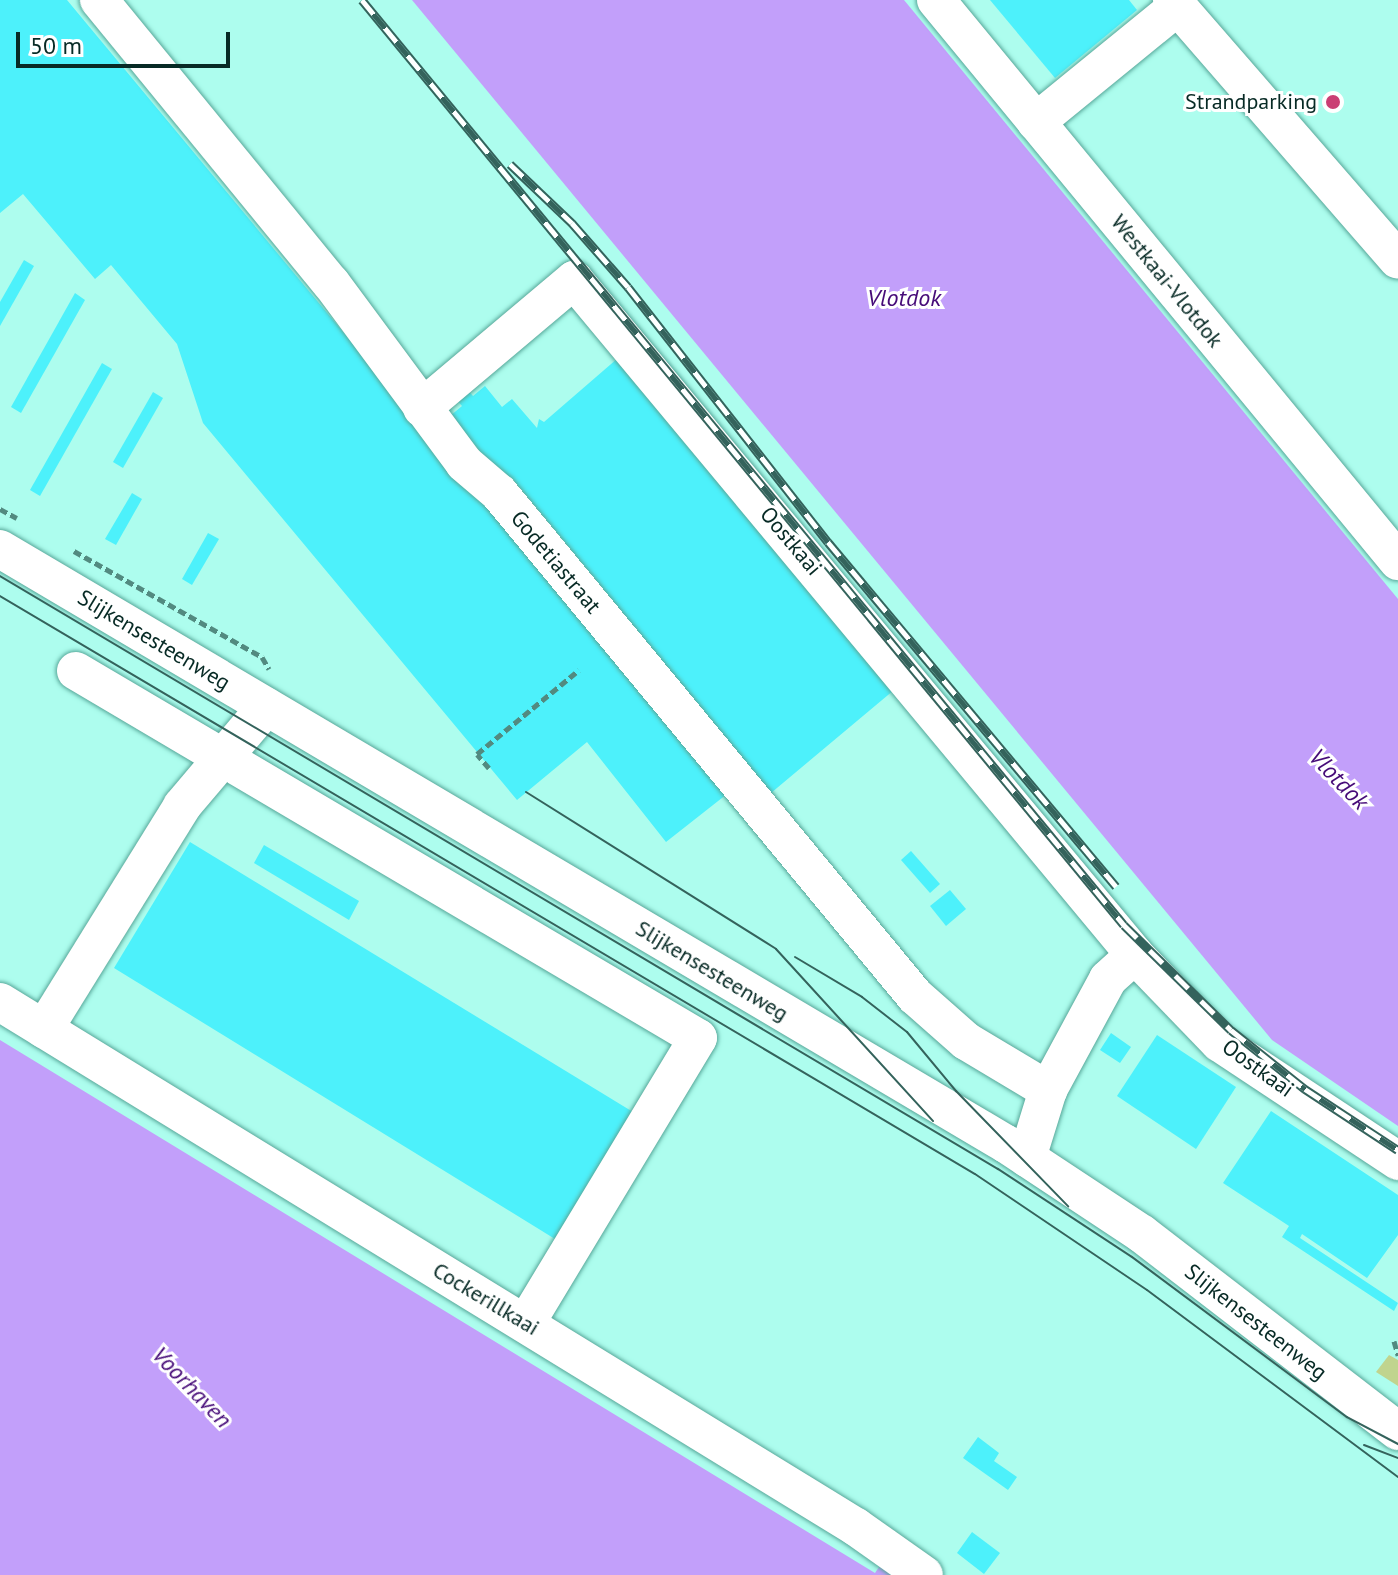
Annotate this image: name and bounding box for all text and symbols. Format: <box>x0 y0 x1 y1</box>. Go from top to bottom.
scale bar <box>20 16 234 66</box>
text: 50 m <box>30 30 82 61</box>
place label: Strandparking <box>1185 89 1317 115</box>
marker: Strandparking <box>1324 93 1342 111</box>
street label: Westkaai-Vlotdok <box>1105 209 1229 353</box>
water label: Vlotdok <box>867 284 941 312</box>
street label: Oostkaai <box>755 501 827 581</box>
street label: Godetiastraat <box>505 505 607 619</box>
street label: Slijkensesteenweg <box>73 584 235 696</box>
water label: Vlotdok <box>1303 742 1375 816</box>
street label: Slijkensesteenweg <box>631 915 793 1027</box>
street label: Oostkaai <box>1217 1033 1299 1103</box>
street label: Cockerillkaai <box>428 1257 544 1341</box>
street label: Slijkensesteenweg <box>1180 1258 1332 1386</box>
water label: Voorhaven <box>146 1340 238 1434</box>

